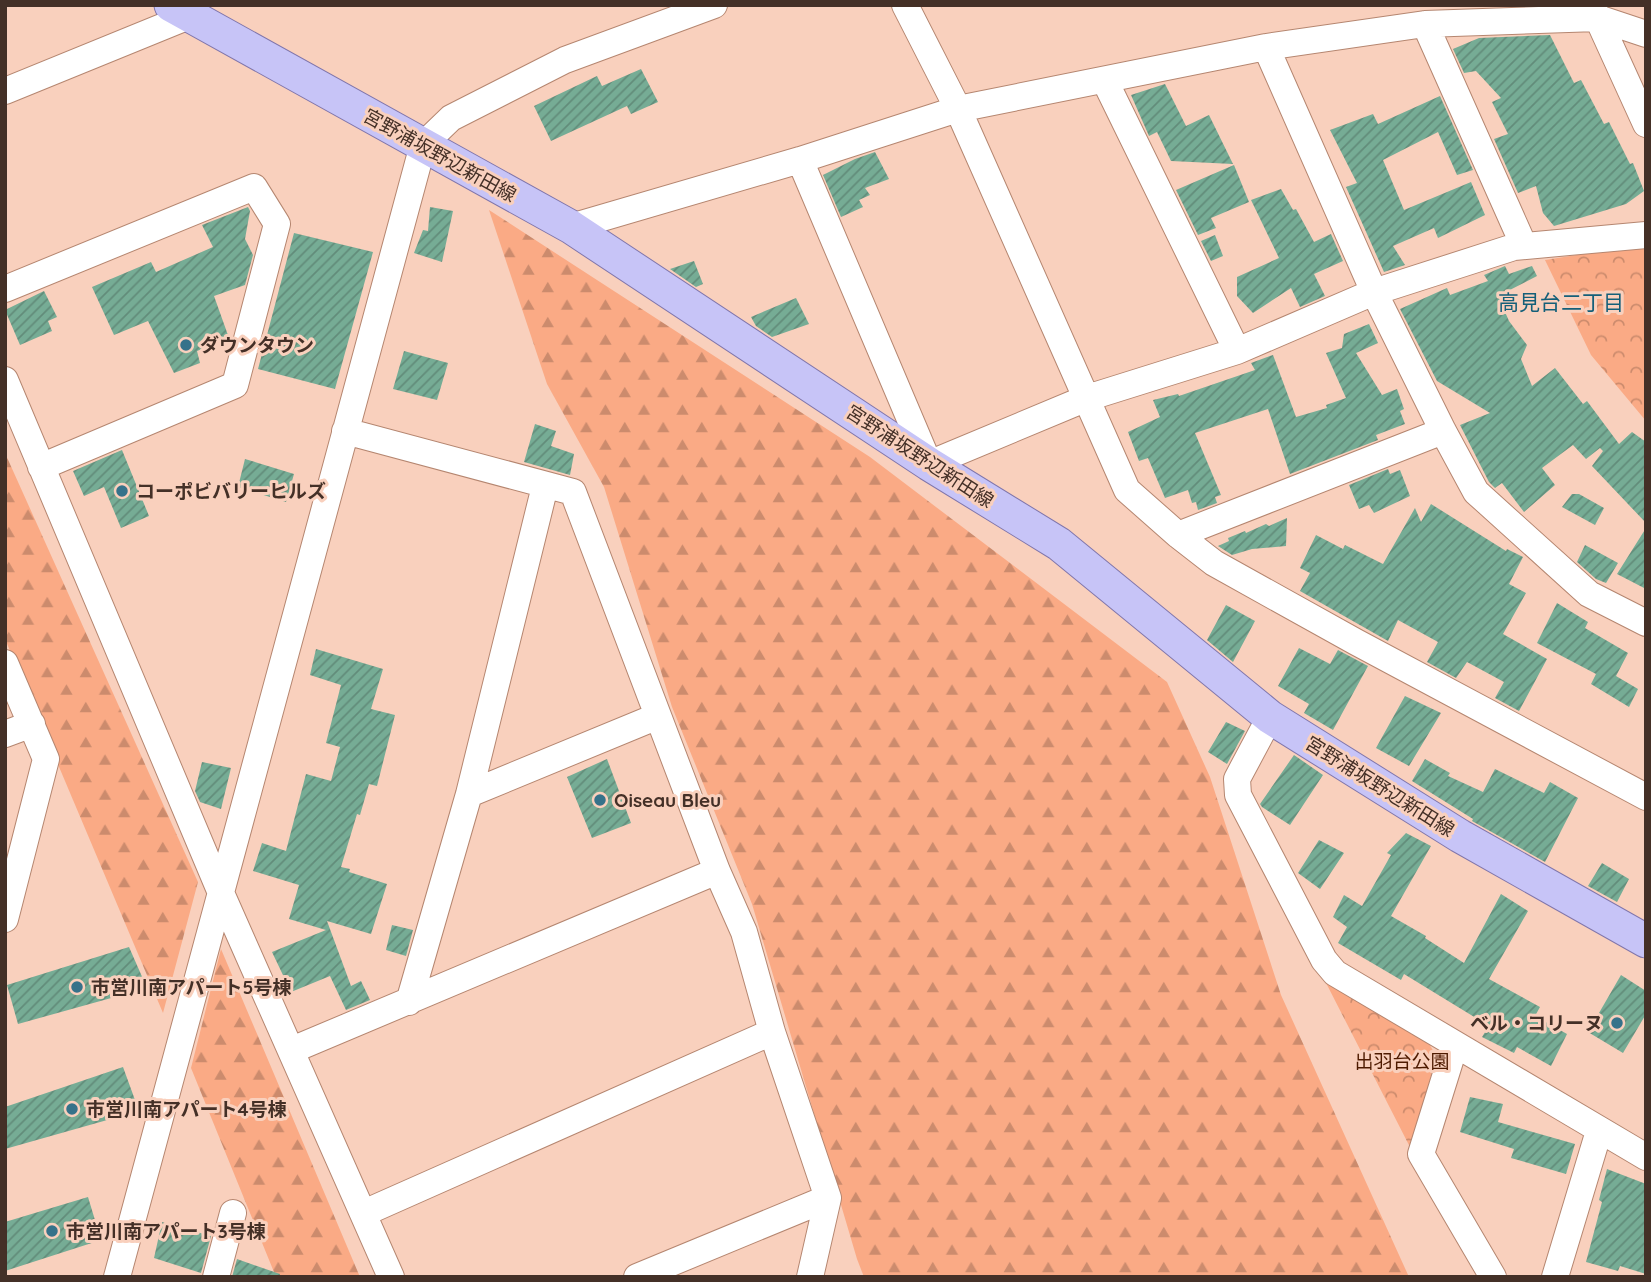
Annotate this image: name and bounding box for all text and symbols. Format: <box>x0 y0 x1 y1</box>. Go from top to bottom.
street label: 宮野浦坂野辺新田線 <box>359 103 521 207</box>
district label: 高見台二丁目 <box>1498 289 1624 315</box>
place label: ダウンタウン <box>200 333 314 357</box>
marker: ダウンタウン <box>178 337 194 353</box>
street label: 宮野浦坂野辺新田線 <box>842 399 998 513</box>
place label: コーポビバリーヒルズ <box>136 479 326 503</box>
marker: コーポビバリーヒルズ <box>114 483 130 499</box>
street label: 宮野浦坂野辺新田線 <box>1301 731 1459 841</box>
place label: Oiseau Bleu <box>614 788 721 812</box>
marker: Oiseau Bleu <box>592 792 608 808</box>
place label: 市営川南アパート5号棟 <box>91 975 292 999</box>
marker: 市営川南アパート5号棟 <box>69 979 85 995</box>
place label: ベル・コリーヌ <box>1470 1011 1603 1035</box>
marker: ベル・コリーヌ <box>1609 1015 1625 1031</box>
park label: 出羽台公園 <box>1354 1049 1450 1073</box>
place label: 市営川南アパート4号棟 <box>86 1097 287 1121</box>
marker: 市営川南アパート4号棟 <box>64 1101 80 1117</box>
place label: 市営川南アパート3号棟 <box>66 1219 266 1243</box>
marker: 市営川南アパート3号棟 <box>44 1223 60 1239</box>

